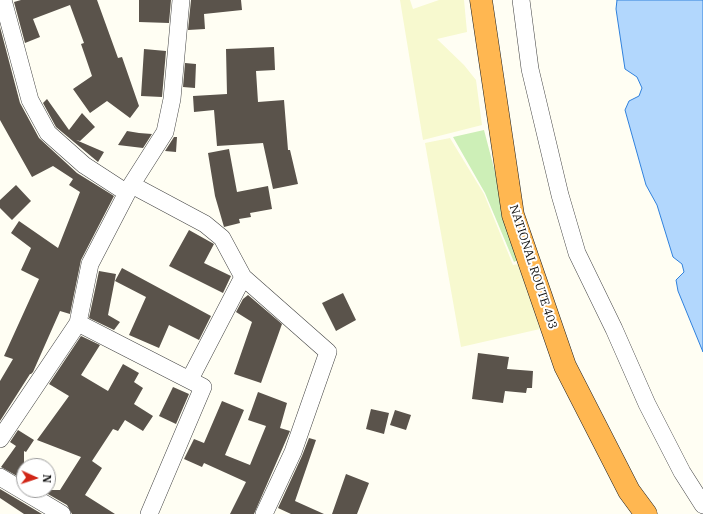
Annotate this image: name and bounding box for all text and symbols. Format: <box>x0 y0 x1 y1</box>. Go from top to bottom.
street label: NATIONAL ROUTE 403 <box>506 203 560 331</box>
north arrow <box>16 458 56 498</box>
text: N <box>40 474 54 483</box>

